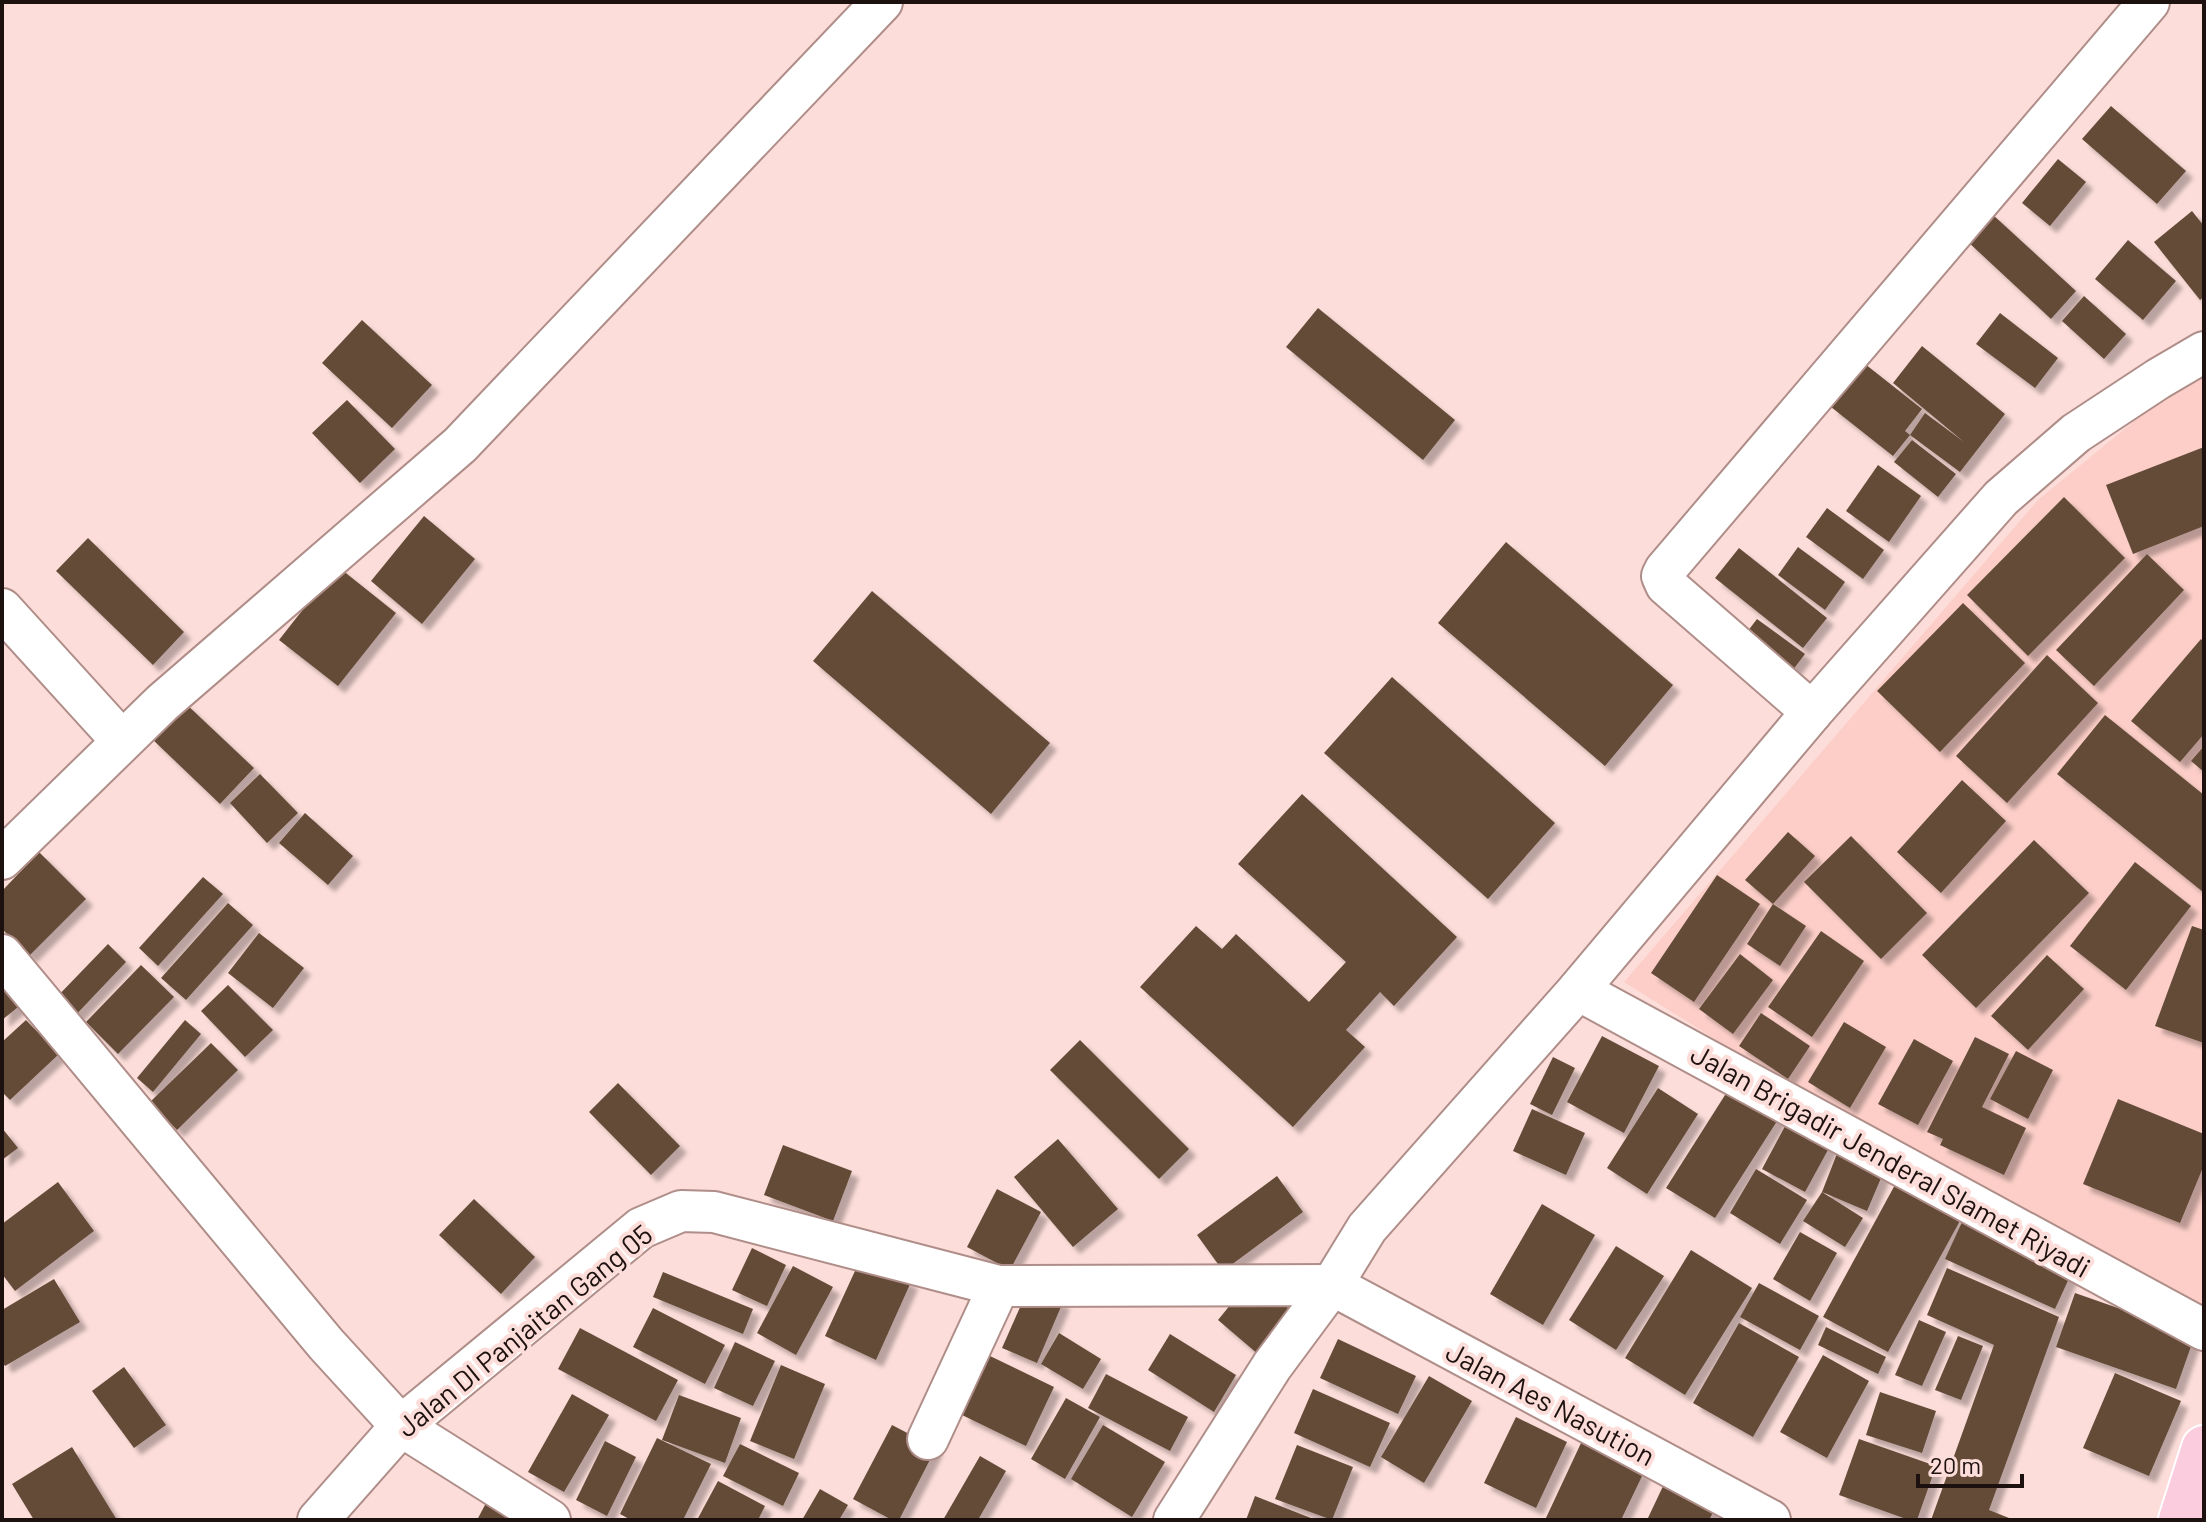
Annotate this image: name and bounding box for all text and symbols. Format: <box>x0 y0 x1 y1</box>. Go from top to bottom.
street label: Jalan Brigadir Jenderal Slamet Riyadi <box>1685 1036 2097 1284</box>
street label: Jalan DI Panjaitan Gang 05 <box>389 1217 659 1443</box>
street label: Jalan Aes Nasution <box>1441 1334 1661 1472</box>
scale bar <box>1918 1438 2022 1488</box>
text: 20 m <box>1930 1450 1981 1479</box>

